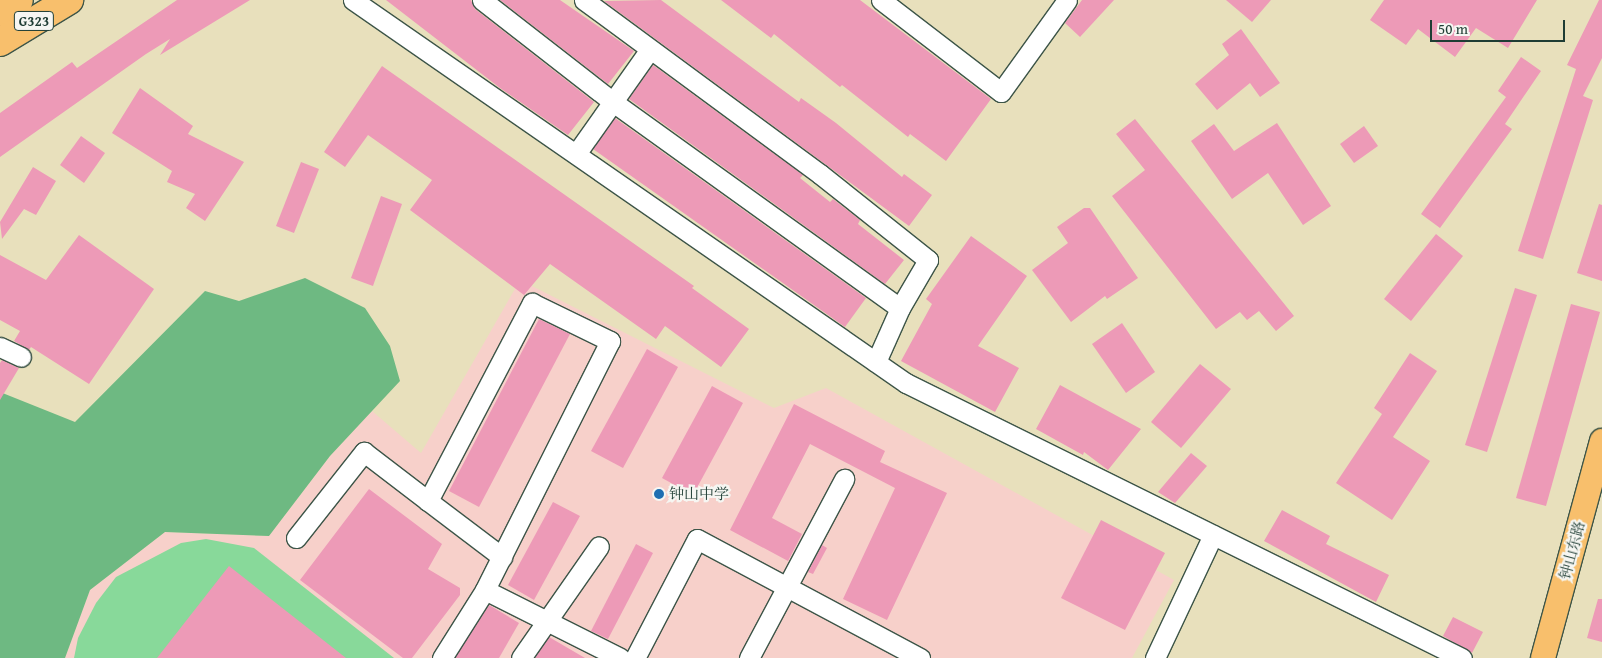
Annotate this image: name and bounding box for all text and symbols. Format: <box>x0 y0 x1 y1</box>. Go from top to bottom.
road number: G323 <box>13 10 55 32</box>
scale bar <box>1432 10 1567 42</box>
text: 50 m <box>1438 18 1468 39</box>
place label: 钟山中学 <box>669 485 729 503</box>
marker: 钟山中学 <box>653 488 665 500</box>
street label: 钟山东路 <box>1556 519 1588 581</box>

